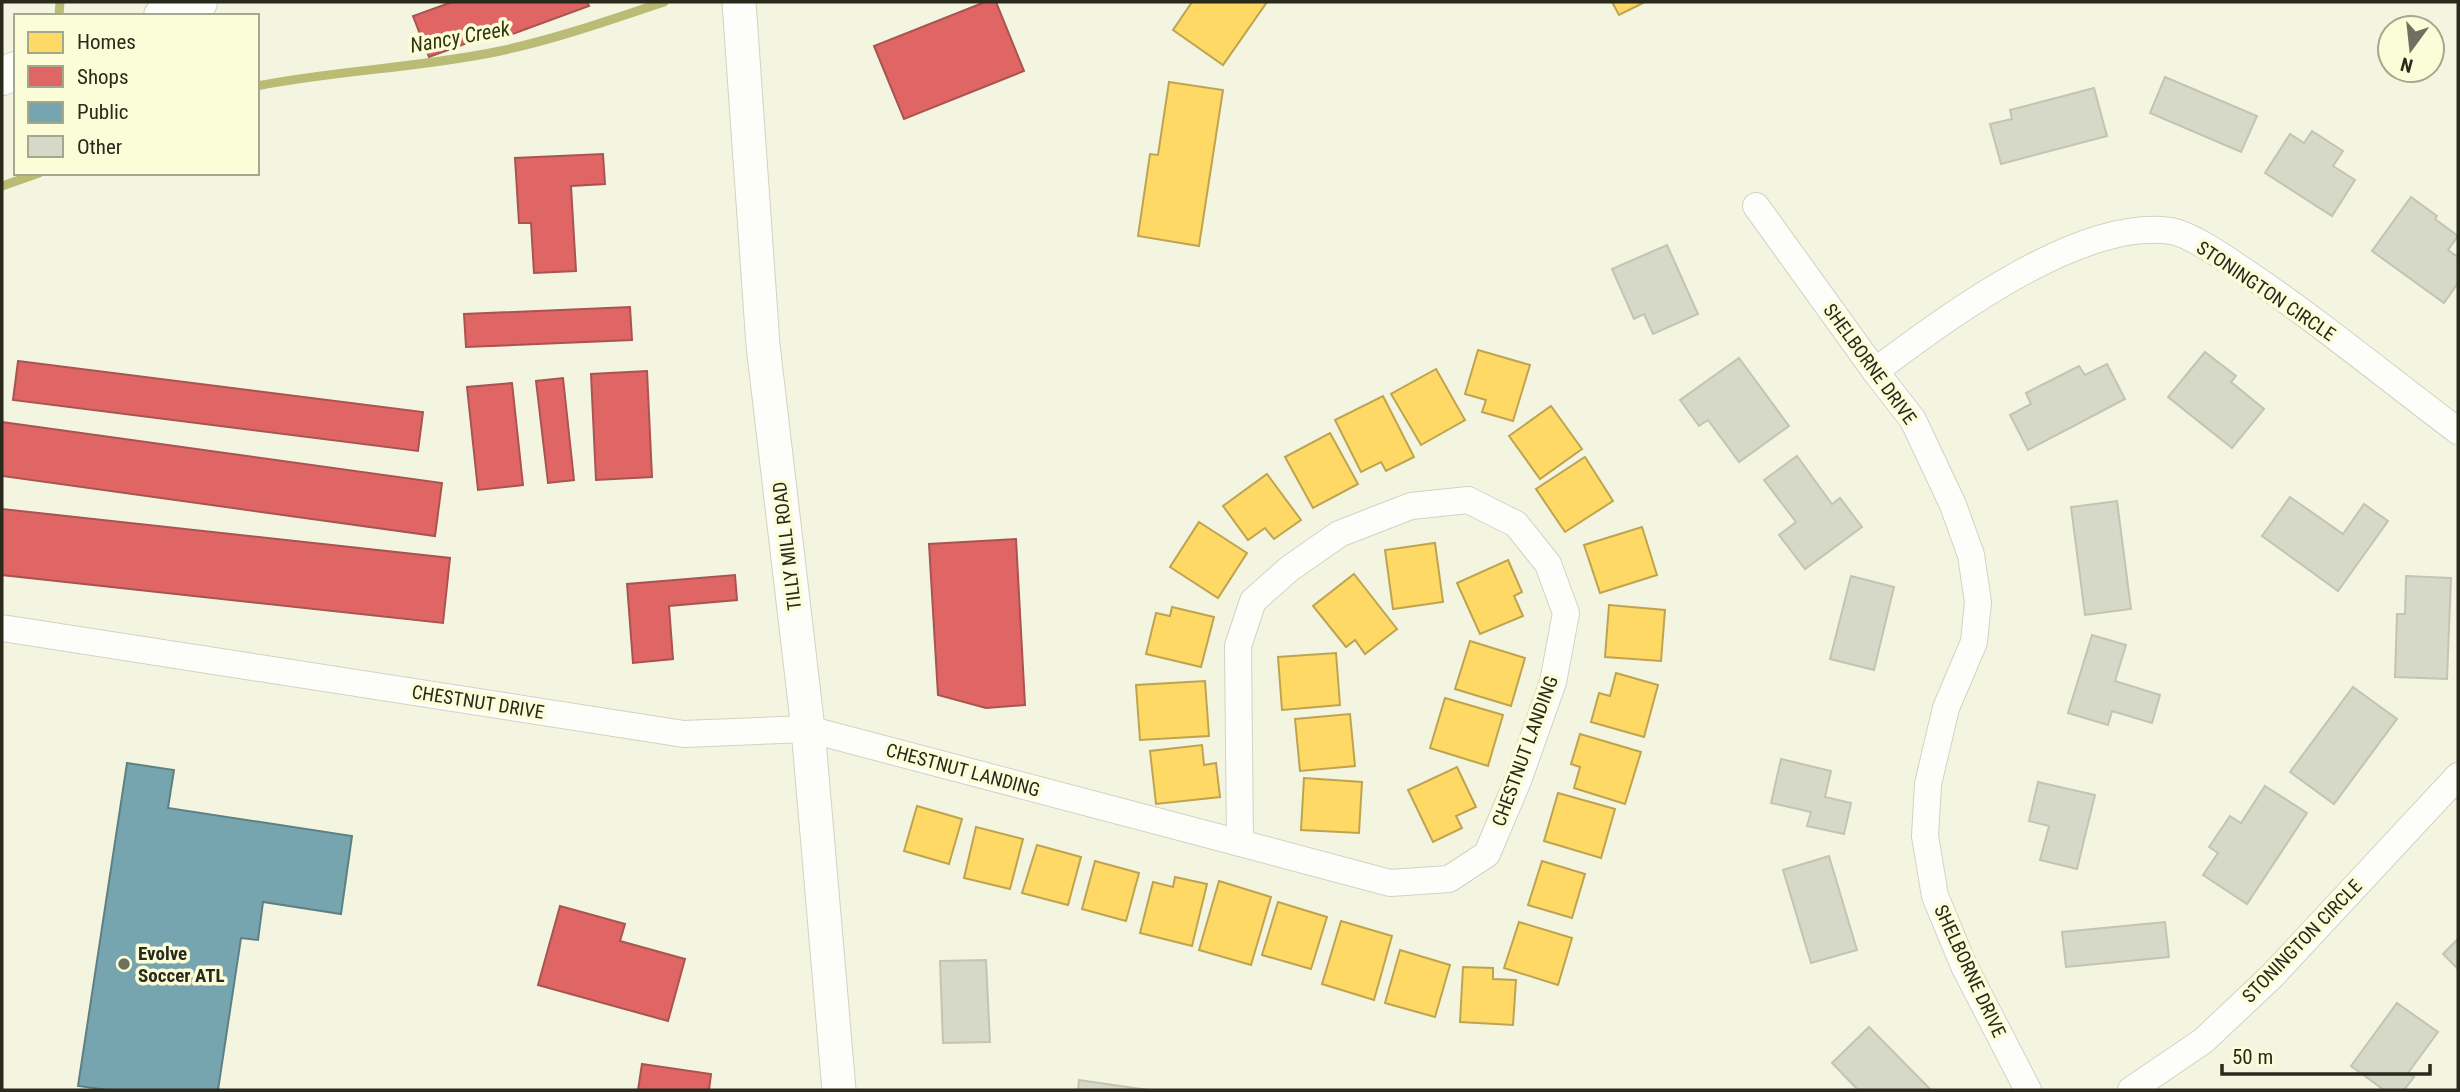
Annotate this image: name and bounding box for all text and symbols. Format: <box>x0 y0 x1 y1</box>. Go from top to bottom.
legend <box>14 14 259 175</box>
north arrow <box>2376 14 2446 84</box>
water label: Nancy Creek <box>408 16 512 58</box>
text: Homes <box>77 30 136 54</box>
text: N <box>2398 52 2415 78</box>
text: Shops <box>77 65 129 89</box>
text: Public <box>77 100 129 124</box>
text: Other <box>77 135 122 159</box>
street label: STONINGTON CIRCLE <box>2192 236 2340 346</box>
street label: SHELBORNE DRIVE <box>1819 299 1921 429</box>
street label: TILLY MILL ROAD <box>768 480 806 612</box>
street label: CHESTNUT LANDING <box>1487 673 1563 829</box>
street label: CHESTNUT DRIVE <box>410 680 546 724</box>
street label: CHESTNUT LANDING <box>883 738 1043 802</box>
street label: STONINGTON CIRCLE <box>2237 875 2367 1007</box>
street label: SHELBORNE DRIVE <box>1929 901 2011 1041</box>
place label: Evolve Soccer ATL <box>138 942 225 987</box>
marker: Evolve Soccer ATL <box>116 956 132 972</box>
scale bar <box>2222 1032 2430 1076</box>
text: 50 m <box>2232 1045 2273 1069</box>

